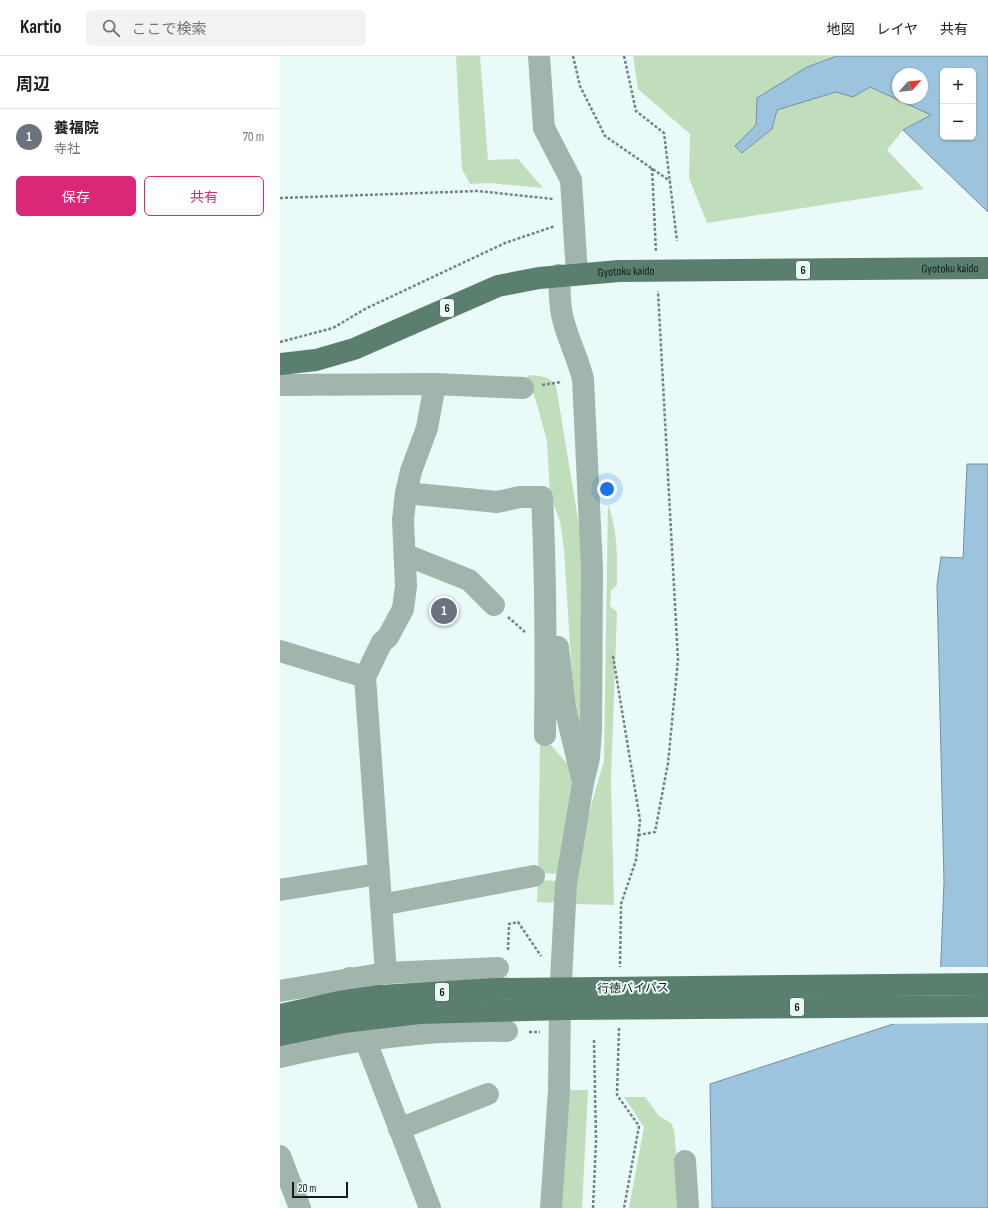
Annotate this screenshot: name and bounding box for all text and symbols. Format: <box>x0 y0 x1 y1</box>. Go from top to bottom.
search box <box>86 10 366 46</box>
text: Kartio <box>20 16 62 39</box>
icon: search <box>100 17 122 39</box>
text: ここで検索 <box>132 20 207 39</box>
text: 地図 <box>826 21 854 38</box>
text: レイヤ <box>876 21 918 38</box>
text: 共有 <box>940 21 968 38</box>
north arrow <box>892 68 928 104</box>
map controls <box>940 68 976 140</box>
button: + <box>940 68 976 104</box>
text: 周辺 <box>16 75 50 95</box>
button: − <box>940 104 976 140</box>
text: 養福院 <box>54 119 99 138</box>
text: 1 <box>26 129 32 145</box>
text: 70 m <box>243 129 264 145</box>
text: 寺社 <box>54 141 80 157</box>
button: 保存 <box>16 176 136 216</box>
button: 共有 <box>144 176 264 216</box>
road number: 6 <box>796 261 810 279</box>
street label: Gyotoku kaido <box>921 261 978 277</box>
street label: Gyotoku kaido <box>597 264 655 281</box>
road number: 6 <box>440 299 454 317</box>
your location <box>597 479 617 499</box>
pin: 1 <box>431 596 457 626</box>
street label: 行徳バイパス <box>597 980 669 997</box>
road number: 6 <box>435 983 449 1001</box>
road number: 6 <box>790 998 804 1016</box>
scale bar <box>292 1180 348 1199</box>
text: 20 m <box>298 1182 316 1195</box>

